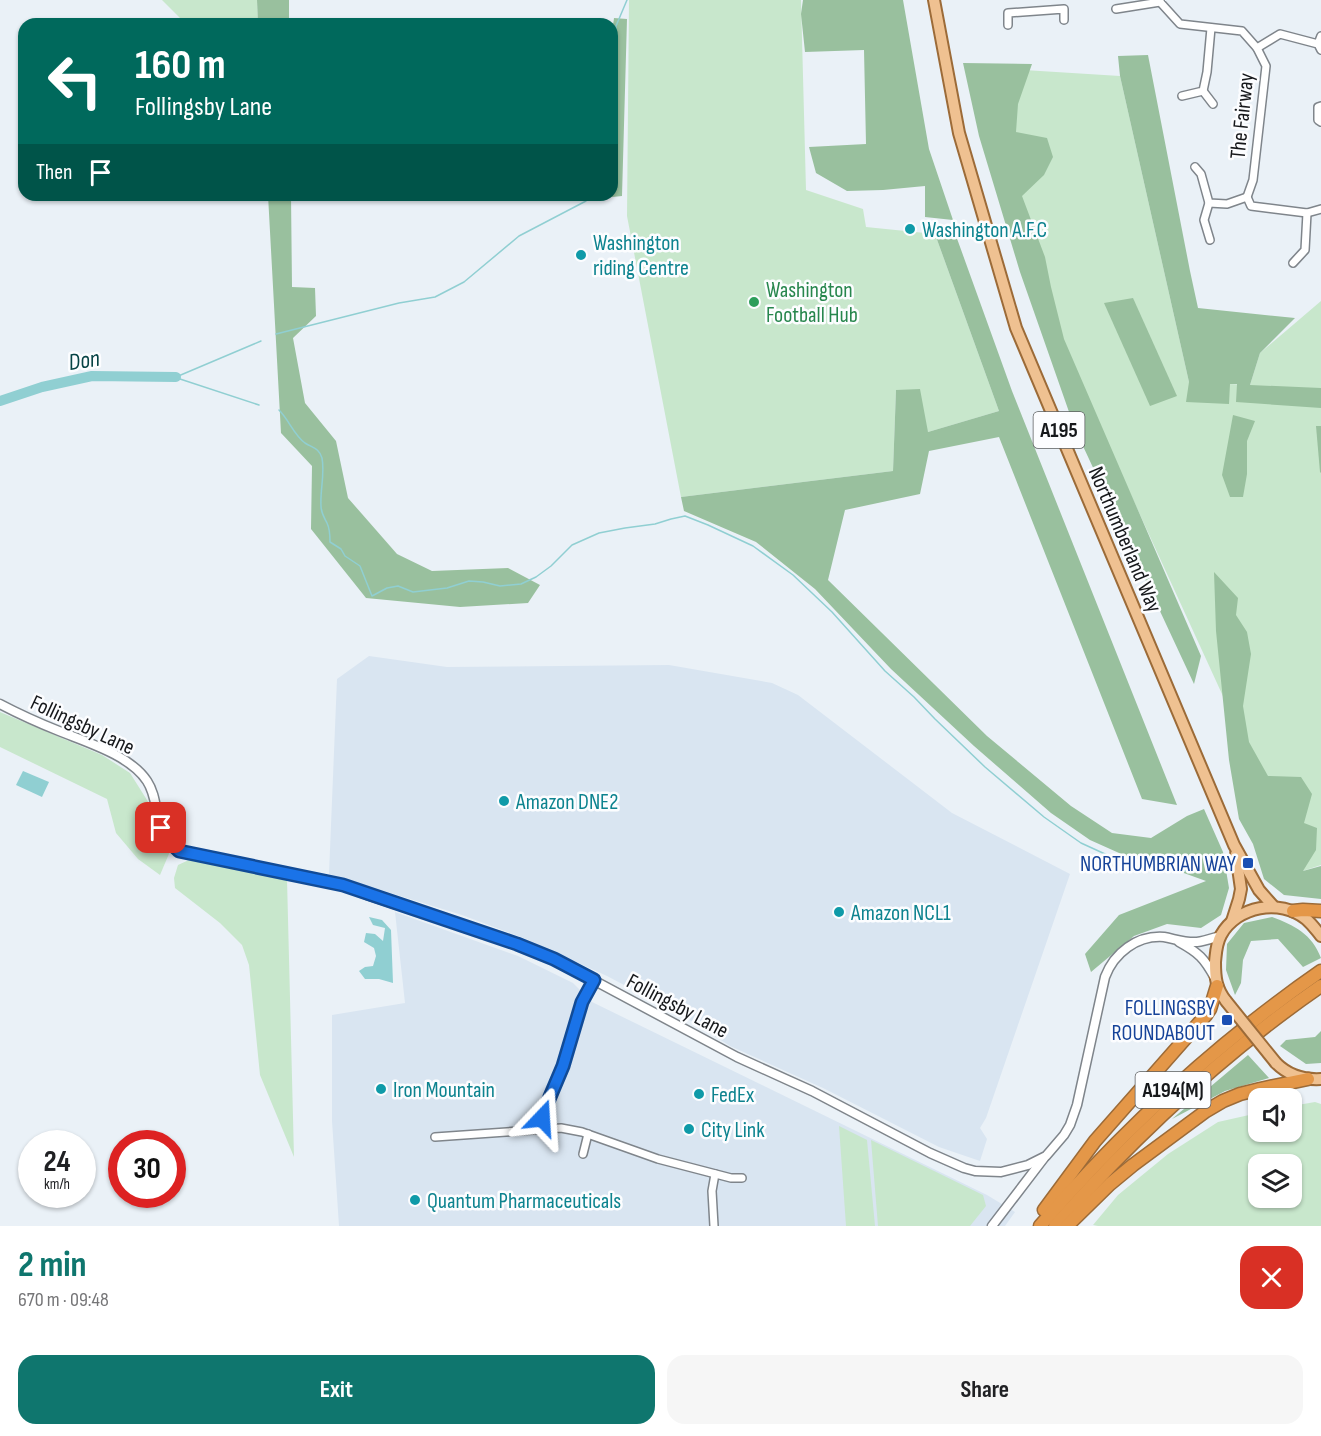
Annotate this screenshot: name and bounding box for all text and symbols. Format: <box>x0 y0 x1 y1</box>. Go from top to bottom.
text: 160 m <box>135 40 226 91</box>
icon: left <box>36 42 114 120</box>
street label: The Fairway <box>1225 71 1260 161</box>
text: Follingsby Lane <box>135 91 272 123</box>
icon: arrive <box>84 156 117 189</box>
text: Then <box>36 159 72 186</box>
place label: Washington A.F.C <box>922 217 1047 244</box>
marker: Washington A.F.C <box>903 222 917 236</box>
place label: Washington riding Centre <box>593 230 689 282</box>
marker: Washington riding Centre <box>574 248 588 262</box>
place label: Washington Football Hub <box>766 277 858 329</box>
marker: Washington Football Hub <box>747 295 761 309</box>
water label: Don <box>66 344 102 377</box>
road number: A195 <box>1034 412 1084 448</box>
street label: Northumberland Way <box>1082 463 1168 617</box>
street label: Follingsby Lane <box>26 689 139 761</box>
place label: Amazon DNE2 <box>515 789 618 816</box>
marker: Amazon DNE2 <box>497 794 511 808</box>
pin <box>135 802 186 853</box>
icon: arrive <box>144 811 177 844</box>
place label: NORTHUMBRIAN WAY <box>1080 851 1236 878</box>
marker: NORTHUMBRIAN WAY <box>1241 856 1255 870</box>
place label: Amazon NCL1 <box>850 900 951 927</box>
marker: Amazon NCL1 <box>832 905 846 919</box>
street label: Follingsby Lane <box>622 968 733 1044</box>
place label: FOLLINGSBY ROUNDABOUT <box>1112 995 1215 1047</box>
marker: FOLLINGSBY ROUNDABOUT <box>1220 1013 1234 1027</box>
road number: A194(M) <box>1136 1072 1210 1108</box>
place label: Iron Mountain <box>393 1077 495 1104</box>
marker: Iron Mountain <box>374 1082 388 1096</box>
place label: FedEx <box>711 1082 755 1109</box>
position arrow <box>510 1086 574 1150</box>
marker: FedEx <box>692 1087 706 1101</box>
map controls <box>1248 1088 1302 1208</box>
button: sound <box>1248 1088 1302 1142</box>
place label: City Link <box>701 1117 765 1144</box>
marker: City Link <box>682 1122 696 1136</box>
speed limit sign: 30 <box>108 1130 186 1208</box>
text: 24 <box>44 1144 70 1180</box>
button: layers <box>1248 1154 1302 1208</box>
text: km/h <box>44 1175 70 1194</box>
place label: Quantum Pharmaceuticals <box>427 1188 621 1215</box>
marker: Quantum Pharmaceuticals <box>408 1193 422 1207</box>
text: 2 min <box>18 1244 87 1287</box>
button: close <box>1240 1246 1303 1309</box>
text: 670 m · 09:48 <box>18 1288 109 1312</box>
button: Exit <box>18 1355 655 1424</box>
button: Share <box>667 1355 1303 1424</box>

